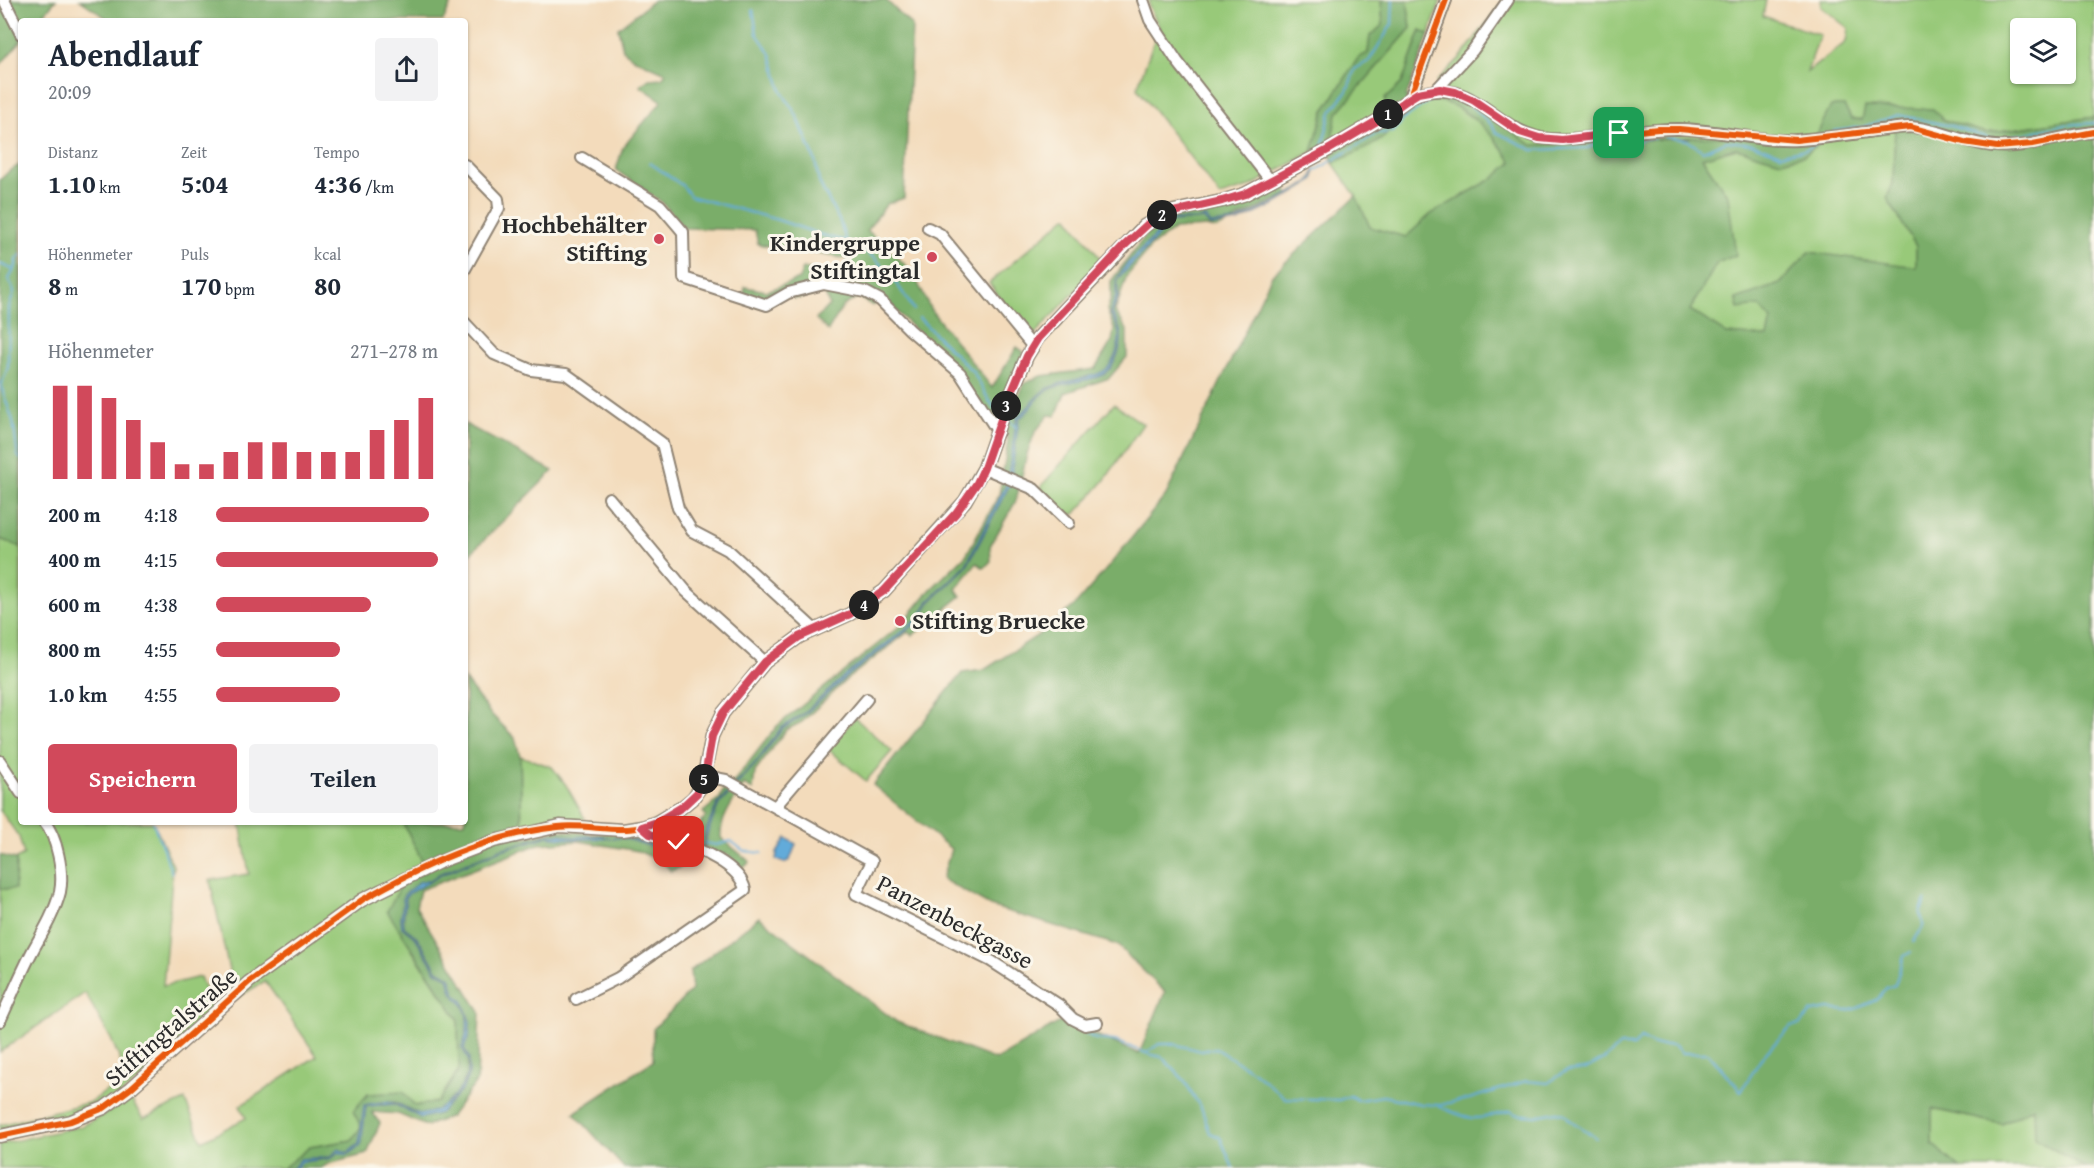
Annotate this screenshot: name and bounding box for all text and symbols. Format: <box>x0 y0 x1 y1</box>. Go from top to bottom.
map controls <box>2010 18 2076 84</box>
button: layers <box>2010 18 2076 84</box>
text: Abendlauf <box>48 30 199 78</box>
button: share <box>375 38 438 101</box>
text: 20:09 <box>48 77 91 106</box>
pin: 1 <box>1373 99 1403 129</box>
text: 1 <box>1384 102 1392 126</box>
pin <box>1593 107 1644 158</box>
icon: arrive <box>1602 116 1635 149</box>
text: Distanz <box>48 140 98 164</box>
text: Zeit <box>181 140 207 164</box>
text: Tempo <box>314 140 360 164</box>
text: 1.10 <box>48 164 96 203</box>
text: 5:04 <box>181 164 229 203</box>
text: 4:36 <box>314 164 362 203</box>
text: km <box>96 175 120 199</box>
text: /km <box>362 175 394 199</box>
pin: 2 <box>1147 200 1177 230</box>
text: 2 <box>1158 203 1166 227</box>
place label: Hochbehälter Stifting <box>502 207 647 270</box>
place label: Kindergruppe Stiftingtal <box>770 225 921 288</box>
marker: Hochbehälter Stifting <box>652 232 666 246</box>
text: Höhenmeter <box>48 242 133 266</box>
text: Puls <box>181 242 209 266</box>
text: kcal <box>314 242 341 266</box>
marker: Kindergruppe Stiftingtal <box>925 250 939 264</box>
text: 8 <box>48 266 61 305</box>
text: 170 <box>181 266 221 305</box>
text: 80 <box>314 266 341 305</box>
text: m <box>61 277 78 301</box>
text: bpm <box>221 277 255 301</box>
text: Höhenmeter <box>48 336 154 365</box>
text: 271–278 m <box>350 336 438 365</box>
pin: 3 <box>991 391 1021 421</box>
text: 3 <box>1002 394 1010 418</box>
text: 200 m <box>48 500 101 529</box>
text: 4:18 <box>144 500 178 529</box>
text: 400 m <box>48 545 101 574</box>
text: 4:15 <box>144 545 178 574</box>
text: 600 m <box>48 590 101 619</box>
text: 4:38 <box>144 590 178 619</box>
pin: 4 <box>849 590 879 620</box>
text: 4 <box>860 593 868 617</box>
place label: Stifting Bruecke <box>912 603 1085 638</box>
marker: Stifting Bruecke <box>893 614 907 628</box>
text: 800 m <box>48 635 101 664</box>
text: 4:55 <box>144 635 178 664</box>
text: 1.0 km <box>48 680 107 709</box>
text: 4:55 <box>144 680 178 709</box>
button: Speichern <box>48 744 237 813</box>
button: Teilen <box>249 744 438 813</box>
pin: 5 <box>689 764 719 794</box>
text: 5 <box>700 767 708 791</box>
pin <box>653 816 704 867</box>
icon: check <box>662 825 695 858</box>
street label: Panzenbeckgasse <box>871 866 1040 978</box>
street label: Stiftingtalstraße <box>96 959 245 1094</box>

